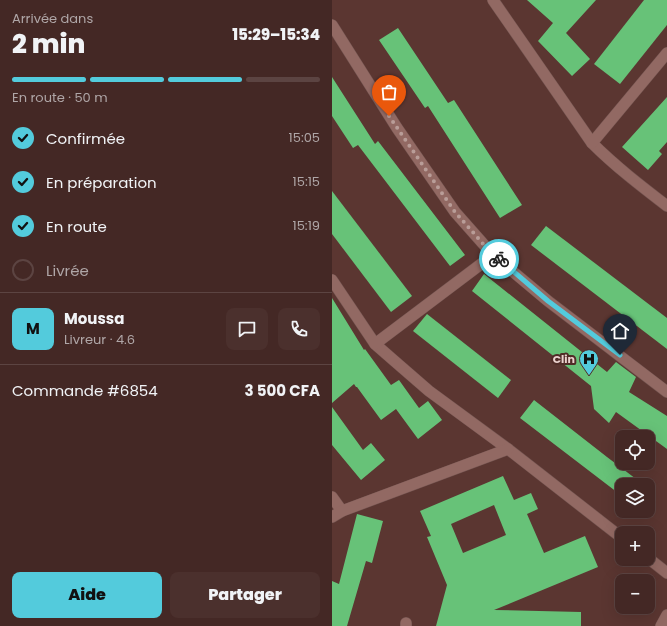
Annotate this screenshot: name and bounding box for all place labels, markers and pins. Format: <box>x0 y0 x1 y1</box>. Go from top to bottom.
pin <box>372 75 406 116</box>
pin <box>603 314 637 355</box>
hospital icon: Clin <box>578 348 600 376</box>
place label: Clin <box>553 351 575 367</box>

